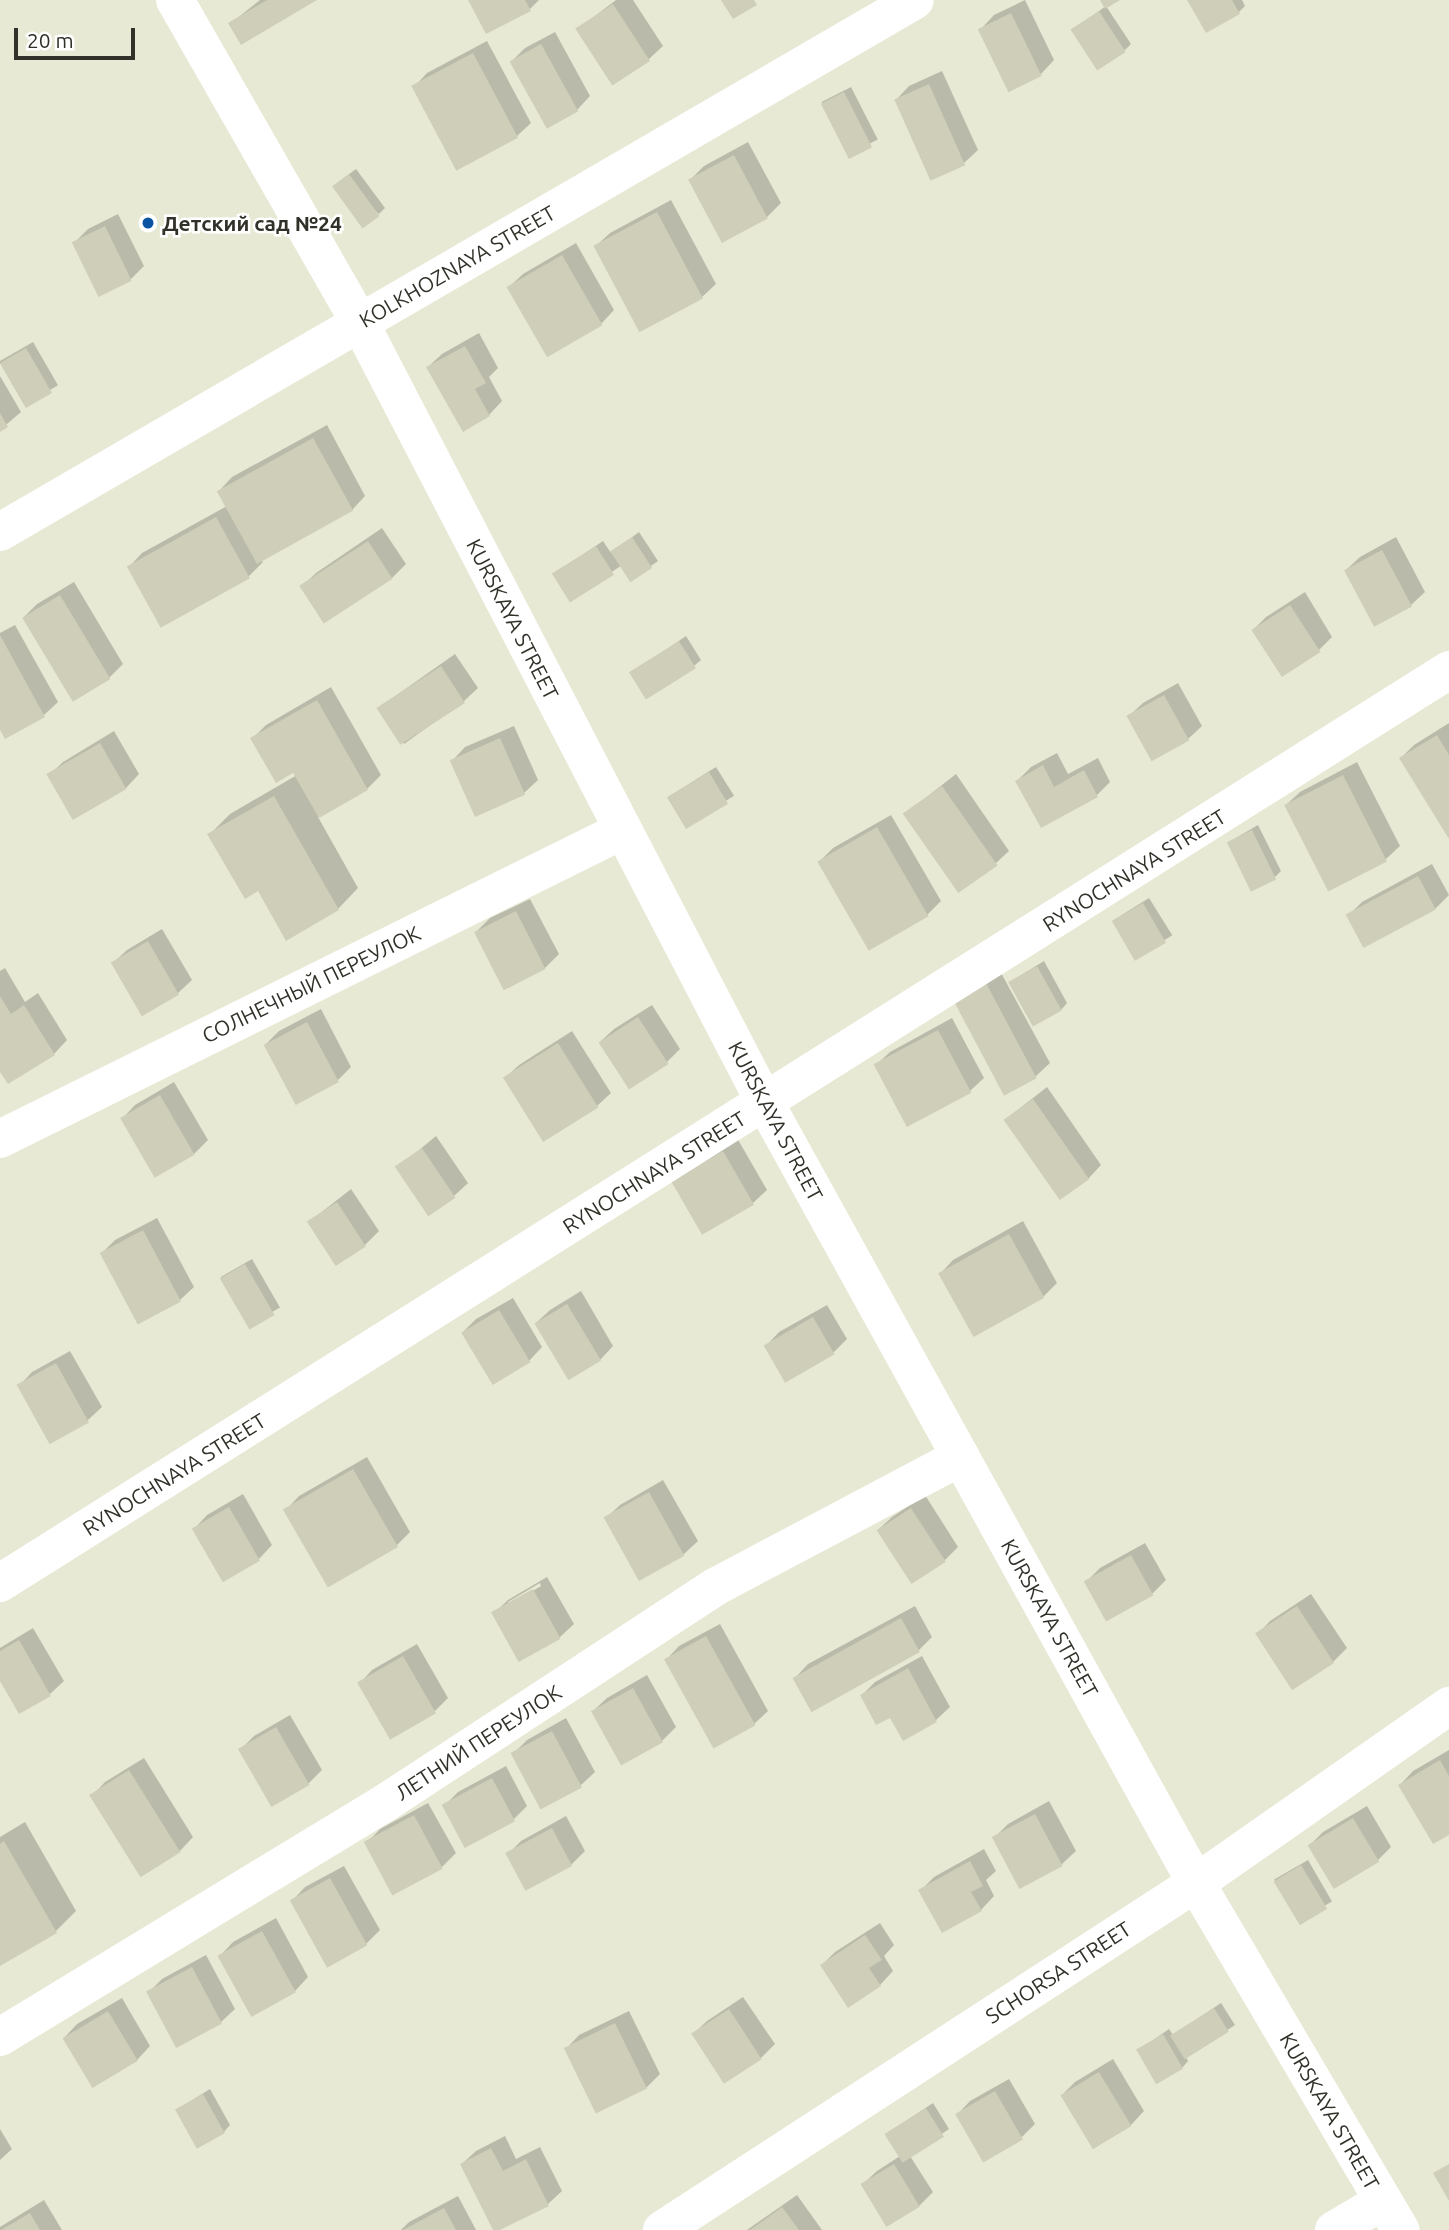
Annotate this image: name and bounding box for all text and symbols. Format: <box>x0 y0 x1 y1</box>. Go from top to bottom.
scale bar <box>18 14 138 58</box>
text: 20 m <box>27 28 74 52</box>
street label: KOLKHOZNAYA STREET <box>355 200 559 332</box>
place label: Детский сад №24 <box>162 210 342 236</box>
marker: Детский сад №24 <box>140 215 156 231</box>
street label: KURSKAYA STREET <box>462 534 564 704</box>
street label: RYNOCHNAYA STREET <box>1038 803 1230 937</box>
street label: СОЛНЕЧНЫЙ ПЕРЕУЛОК <box>198 920 424 1048</box>
street label: KURSKAYA STREET <box>723 1037 829 1205</box>
street label: RYNOCHNAYA STREET <box>558 1105 750 1239</box>
street label: RYNOCHNAYA STREET <box>78 1407 270 1541</box>
street label: KURSKAYA STREET <box>996 1534 1104 1702</box>
street label: ЛЕТНИЙ ПЕРЕУЛОК <box>390 1679 566 1805</box>
street label: SCHORSA STREET <box>981 1916 1135 2028</box>
street label: KURSKAYA STREET <box>1275 2028 1385 2194</box>

